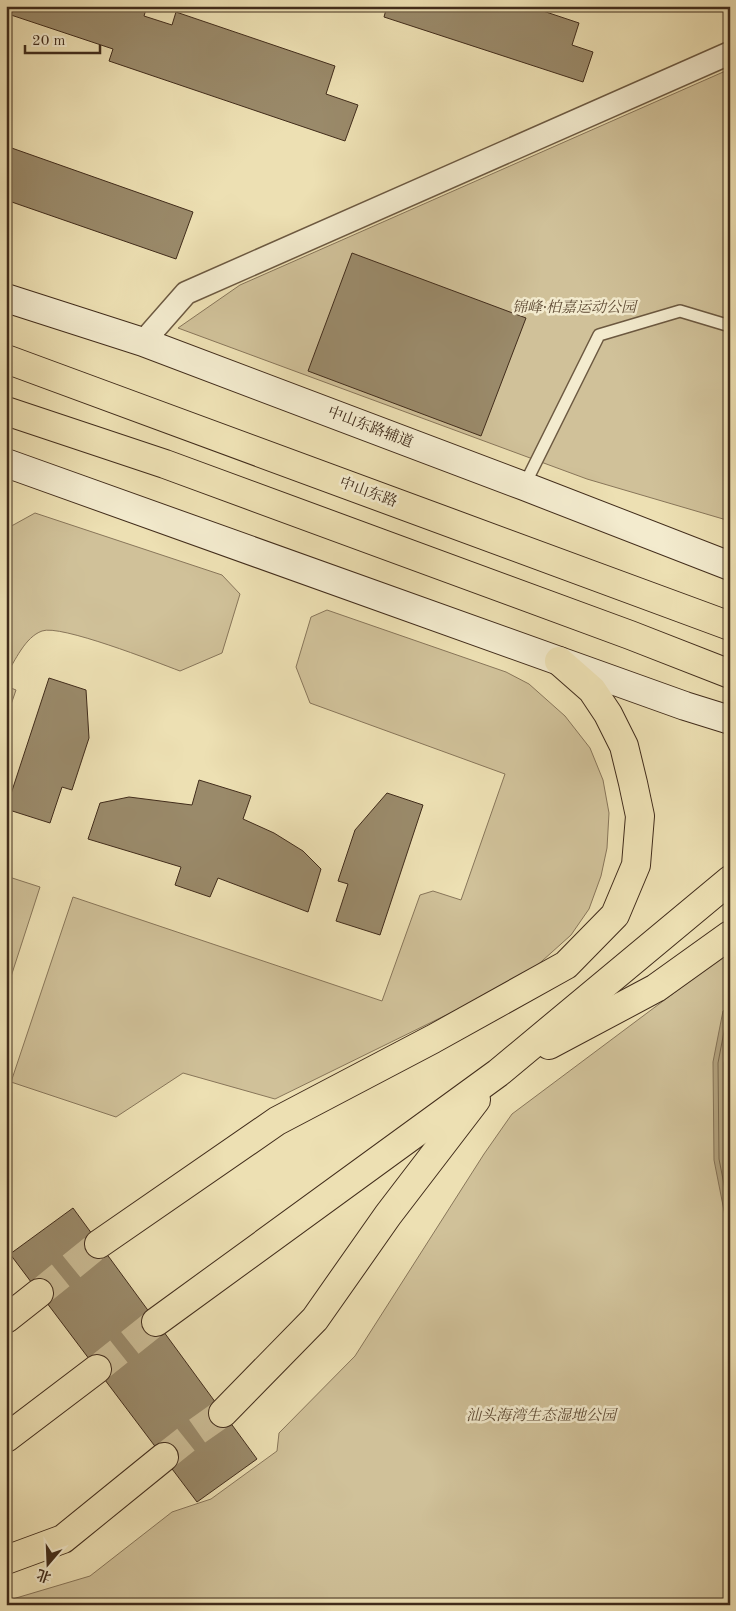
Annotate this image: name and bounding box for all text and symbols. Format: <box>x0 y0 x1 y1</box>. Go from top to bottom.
scale bar <box>25 22 100 54</box>
text: 20 m <box>32 34 66 49</box>
park label: 锦峰·柏嘉运动公园 <box>512 299 638 316</box>
street label: 中山东路辅道 <box>325 403 415 451</box>
street label: 中山东路 <box>337 474 399 510</box>
park label: 汕头海湾生态湿地公园 <box>466 1407 618 1424</box>
north arrow <box>22 1538 72 1588</box>
text: 北 <box>35 1566 53 1585</box>

